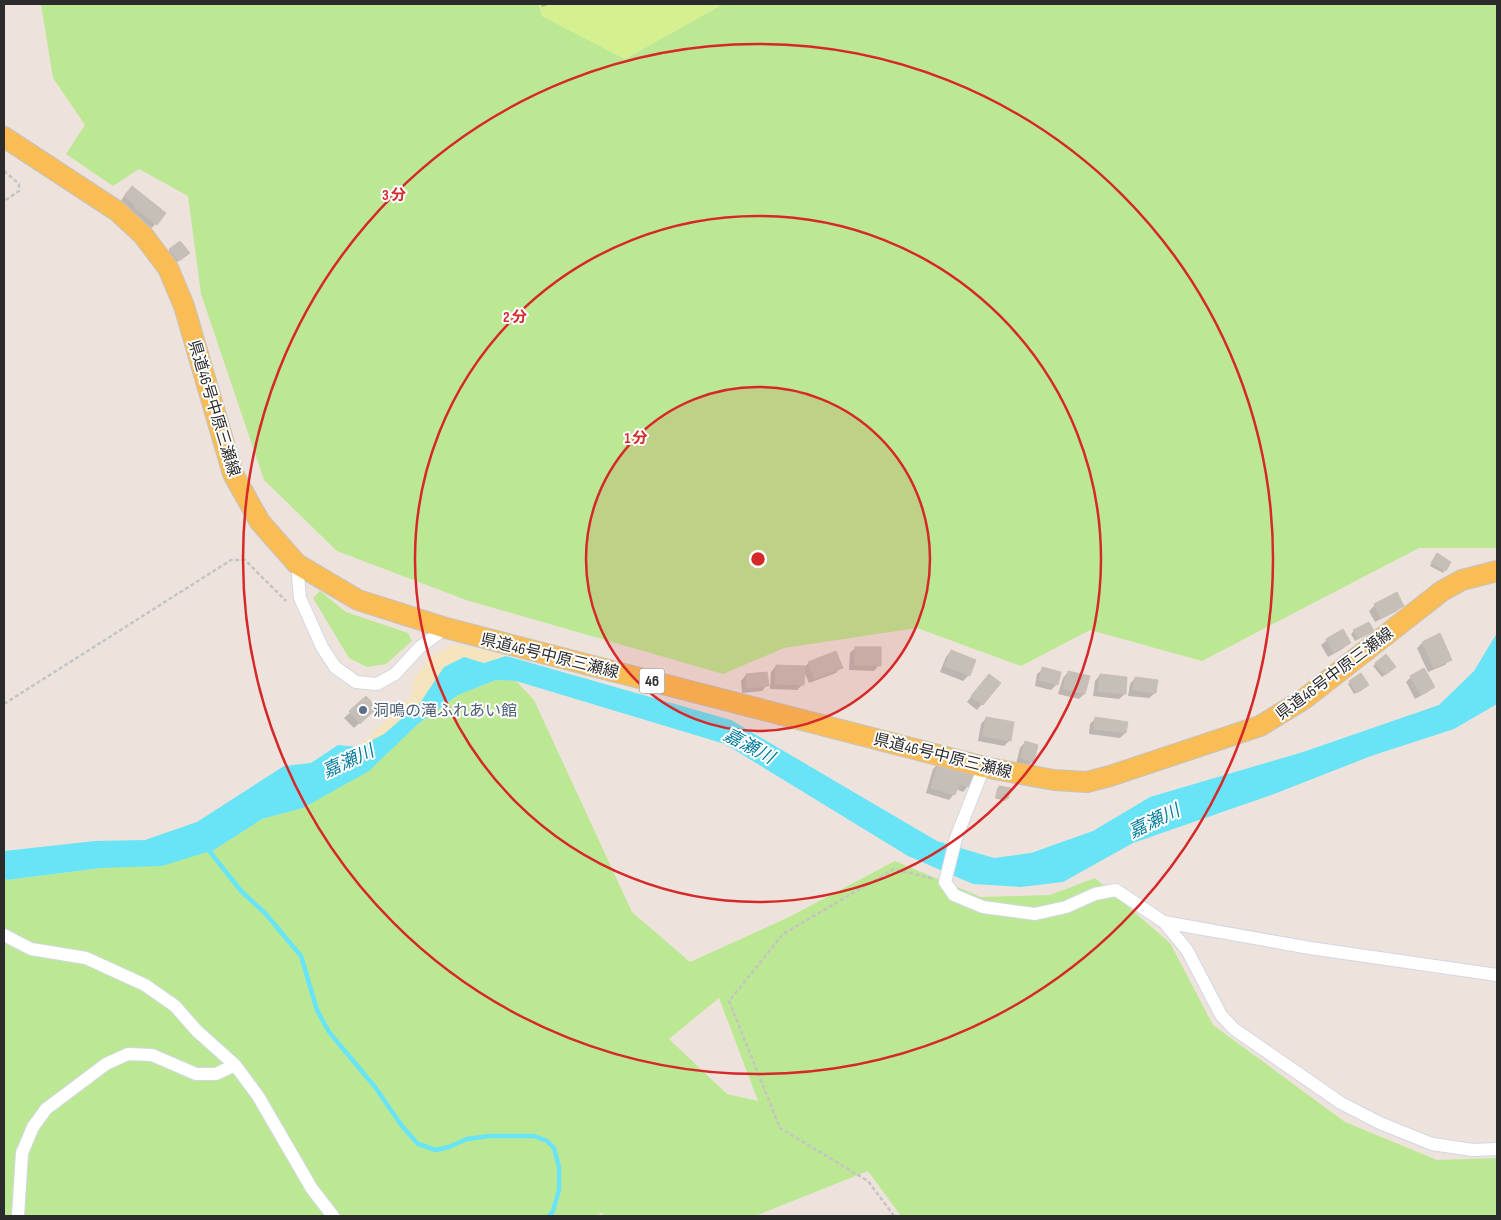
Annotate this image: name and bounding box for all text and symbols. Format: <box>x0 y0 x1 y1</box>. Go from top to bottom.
text: 3 分 <box>382 186 406 205</box>
text: 2 分 <box>503 308 527 327</box>
street label: 県道46号中原三瀬線 <box>184 338 243 479</box>
text: 1 分 <box>624 429 648 448</box>
centre of rings <box>749 550 767 568</box>
street label: 県道46号中原三瀬線 <box>1273 624 1397 724</box>
street label: 県道46号中原三瀬線 <box>479 630 621 683</box>
road number: 46 <box>640 668 664 694</box>
place label: 洞鳴の滝ふれあい館 <box>373 702 517 721</box>
marker: 洞鳴の滝ふれあい館 <box>357 704 369 716</box>
water label: 嘉瀬川 <box>720 724 779 769</box>
street label: 県道46号中原三瀬線 <box>872 730 1014 783</box>
water label: 嘉瀬川 <box>319 740 379 782</box>
water label: 嘉瀬川 <box>1125 799 1185 843</box>

